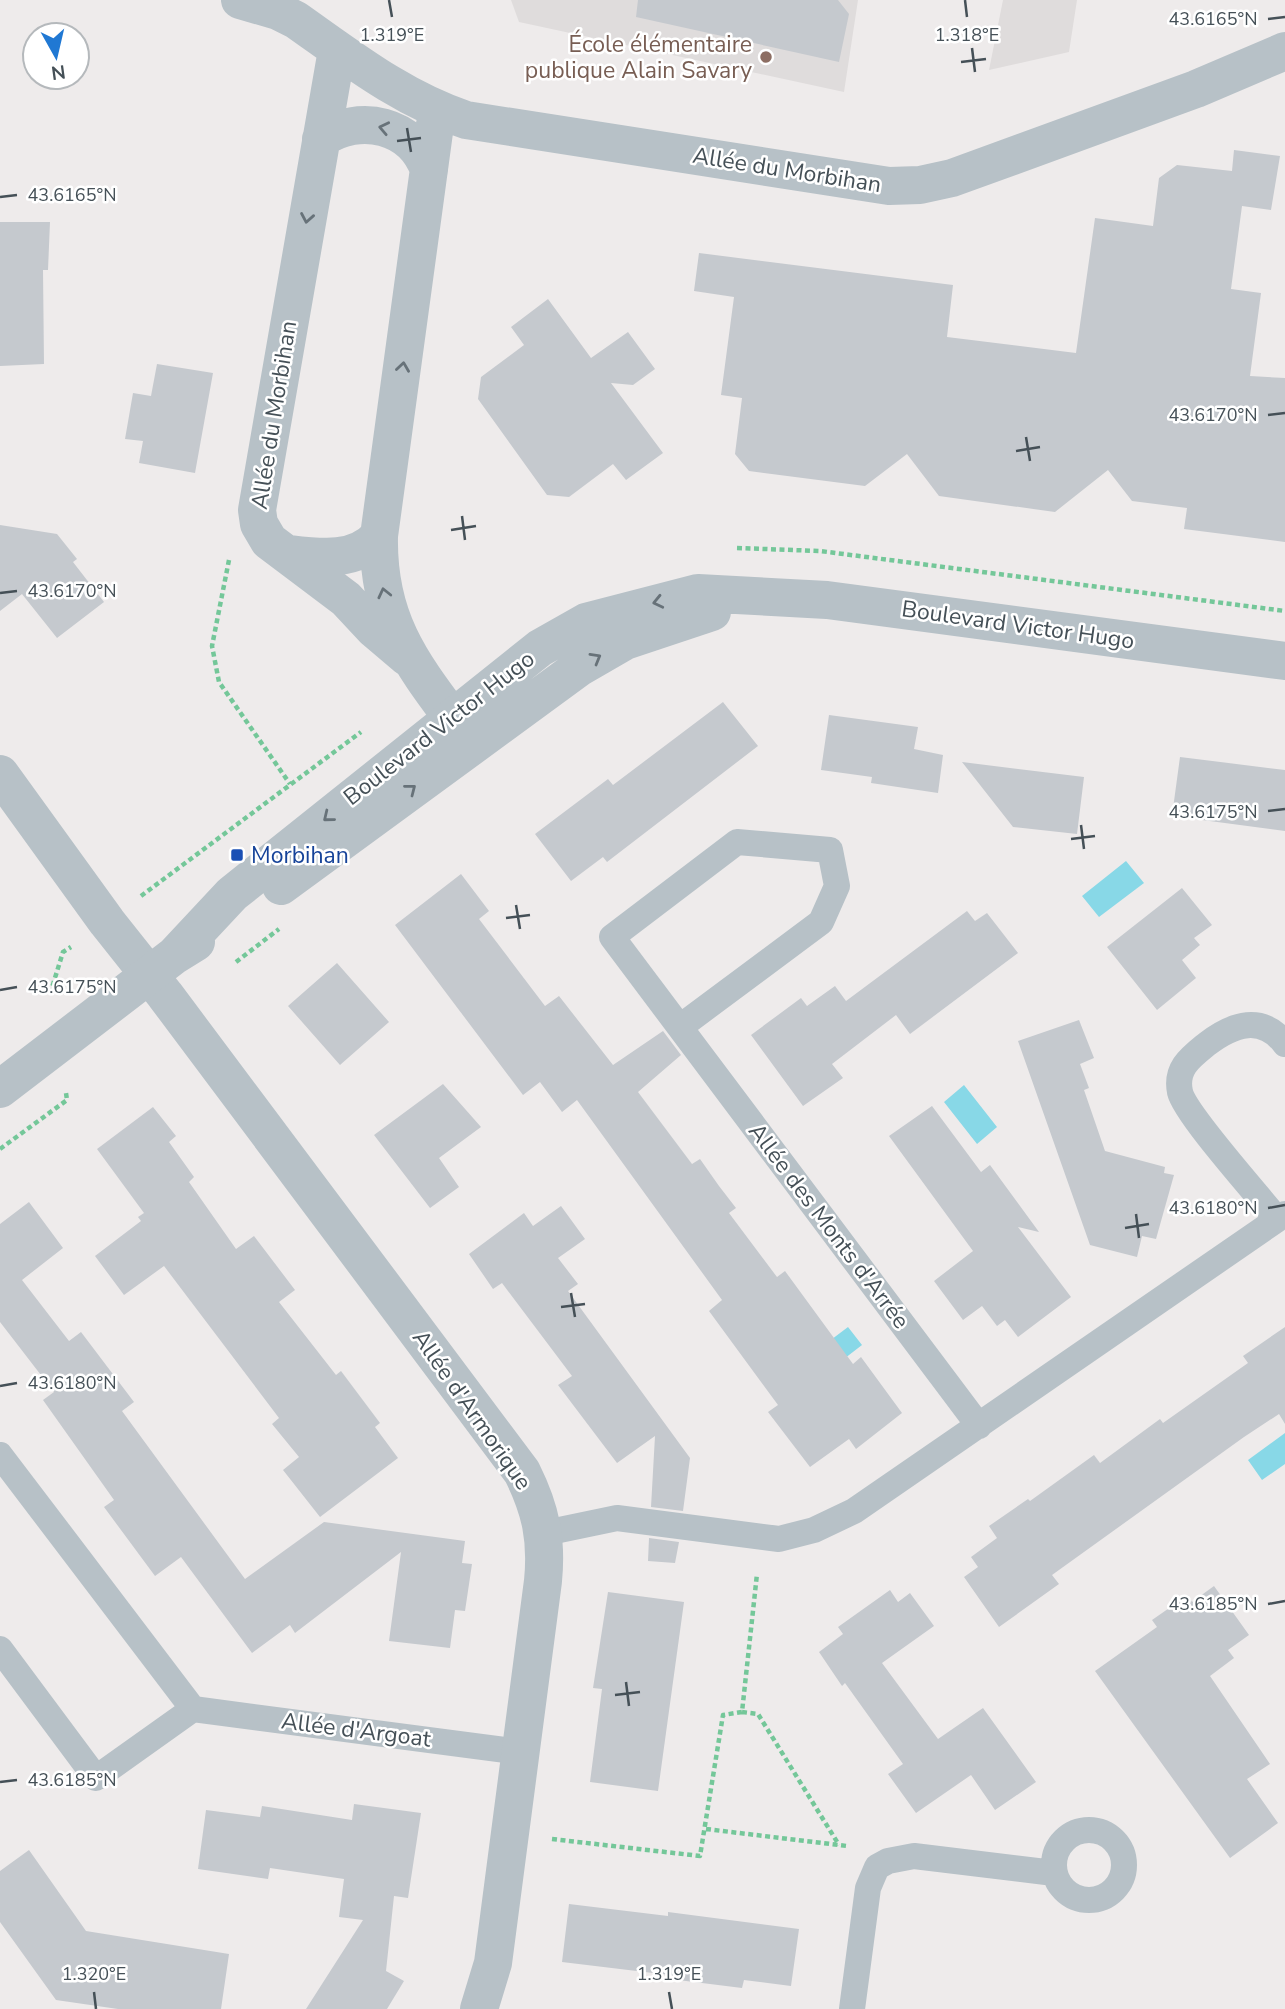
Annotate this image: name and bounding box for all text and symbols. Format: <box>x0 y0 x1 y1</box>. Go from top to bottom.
text: 43.6165°N <box>1169 7 1257 31</box>
north arrow <box>21 21 91 91</box>
text: 1.319°E <box>360 23 424 47</box>
text: 1.318°E <box>935 23 999 47</box>
place label: École élémentaire publique Alain Savary <box>525 29 752 86</box>
marker: École élémentaire publique Alain Savary <box>758 49 774 65</box>
text: N <box>49 58 67 86</box>
one-way arrow <box>378 122 390 136</box>
street label: Allée du Morbihan <box>690 140 884 200</box>
text: 43.6165°N <box>28 183 116 207</box>
one-way arrow <box>300 212 315 224</box>
street label: Allée du Morbihan <box>244 318 304 512</box>
one-way arrow <box>395 361 410 373</box>
text: 43.6170°N <box>1169 403 1257 427</box>
text: 43.6170°N <box>28 579 116 603</box>
one-way arrow <box>377 587 392 599</box>
one-way arrow <box>652 593 664 608</box>
street label: Boulevard Victor Hugo <box>900 593 1136 657</box>
street label: Boulevard Victor Hugo <box>337 644 541 812</box>
one-way arrow <box>589 653 602 666</box>
one-way arrow <box>403 785 415 797</box>
text: 43.6175°N <box>1169 800 1257 824</box>
one-way arrow <box>323 808 335 821</box>
place label: Morbihan <box>251 840 349 871</box>
marker: Morbihan <box>229 847 245 863</box>
text: 43.6175°N <box>28 975 116 999</box>
street label: Allée des Monts d'Arrée <box>741 1117 917 1335</box>
text: 43.6180°N <box>1169 1196 1257 1220</box>
street label: Allée d'Armorique <box>405 1324 539 1496</box>
text: 43.6180°N <box>28 1371 116 1395</box>
text: 43.6185°N <box>1169 1592 1257 1616</box>
street label: Allée d'Argoat <box>279 1705 434 1755</box>
text: 43.6185°N <box>28 1768 116 1792</box>
text: 1.320°E <box>62 1962 126 1986</box>
text: 1.319°E <box>637 1962 701 1986</box>

